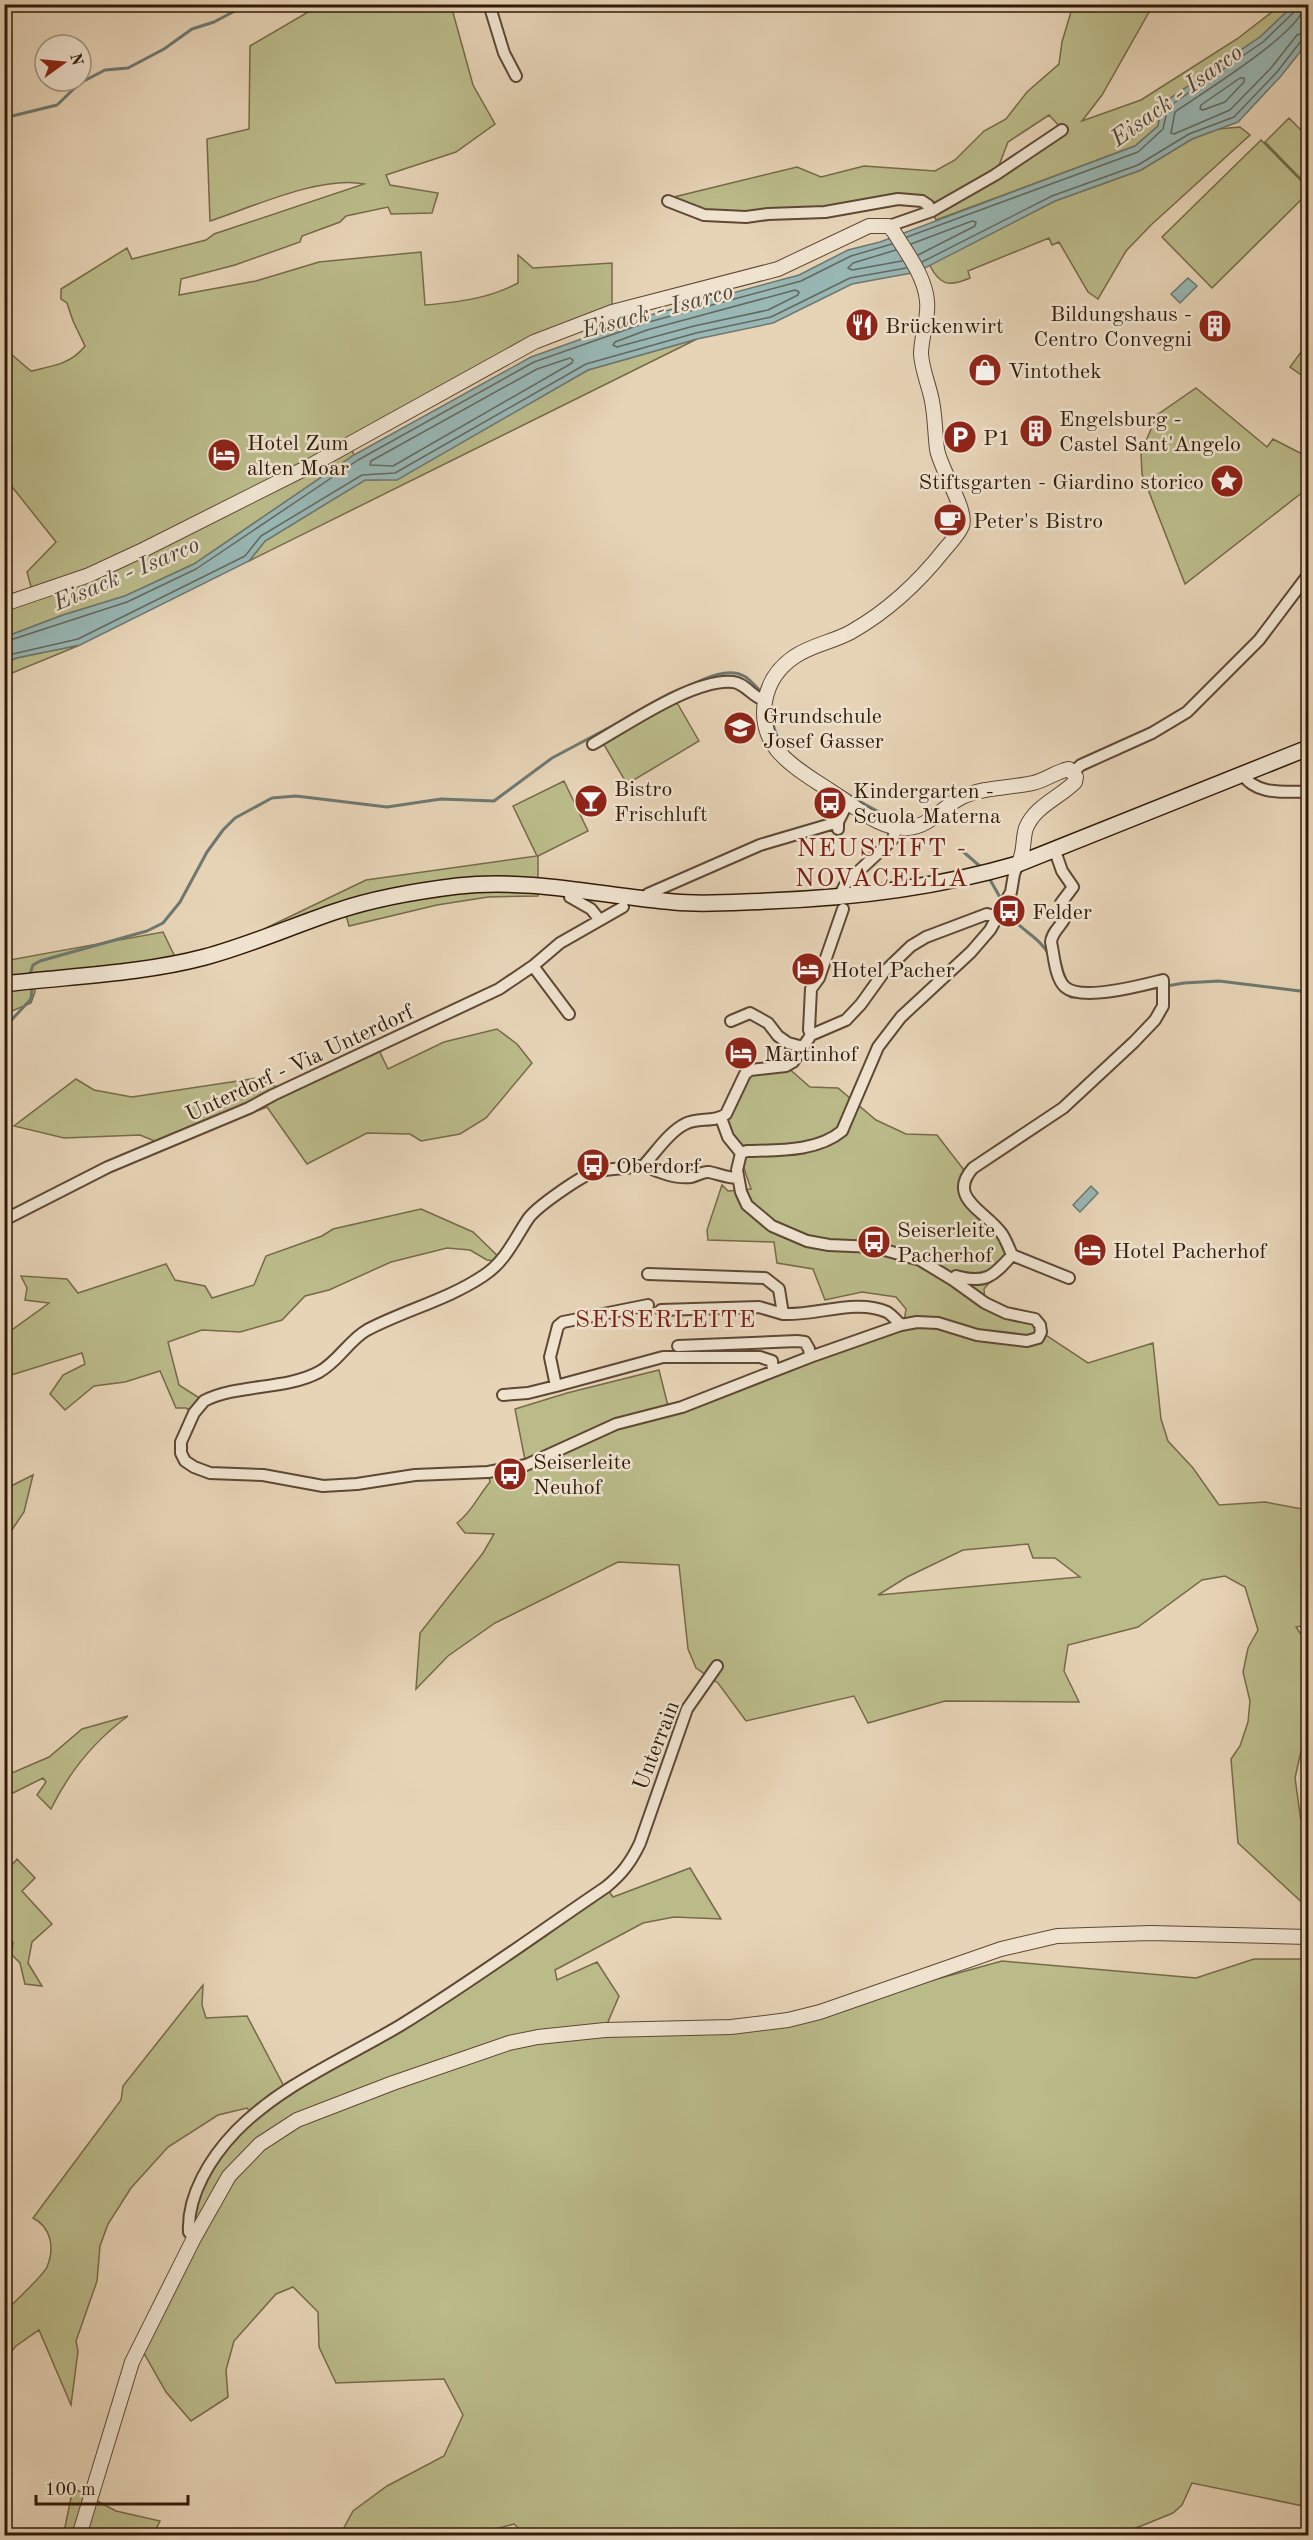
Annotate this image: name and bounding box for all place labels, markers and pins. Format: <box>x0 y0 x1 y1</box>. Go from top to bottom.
place label: Bildungshaus - Centro Convegni <box>1034 304 1192 351</box>
restaurant icon: Brückenwirt <box>844 307 880 343</box>
building icon: Bildungshaus - Centro Convegni <box>1197 308 1233 344</box>
place label: Brückenwirt <box>885 316 1004 338</box>
shop icon: Vintothek <box>967 352 1003 388</box>
place label: Vintothek <box>1008 361 1102 383</box>
place label: Engelsburg - Castel Sant'Angelo <box>1059 409 1241 456</box>
building icon: Engelsburg - Castel Sant'Angelo <box>1018 413 1054 449</box>
parking icon: P1 <box>942 419 978 455</box>
place label: P1 <box>983 428 1011 450</box>
place label: Hotel Zum alten Moar <box>247 433 349 480</box>
hotel icon: Hotel Zum alten Moar <box>206 437 242 473</box>
place icon: Stiftsgarten - Giardino storico <box>1209 463 1245 499</box>
place label: Stiftsgarten - Giardino storico <box>919 472 1204 494</box>
cafe icon: Peter's Bistro <box>932 502 968 538</box>
place label: Peter's Bistro <box>973 511 1103 533</box>
place label: Grundschule Josef Gasser <box>763 706 884 753</box>
school or university icon: Grundschule Josef Gasser <box>722 710 758 746</box>
place label: Bistro Frischluft <box>614 779 708 826</box>
place label: Kindergarten - Scuola Materna <box>853 781 1001 828</box>
bar icon: Bistro Frischluft <box>573 783 609 819</box>
bus stop icon: Kindergarten - Scuola Materna <box>812 785 848 821</box>
bus stop icon: Felder <box>991 893 1027 929</box>
place label: Felder <box>1032 902 1092 924</box>
hotel icon: Hotel Pacher <box>790 951 826 987</box>
place label: Hotel Pacher <box>831 960 955 982</box>
hotel icon: Martinhof <box>723 1035 759 1071</box>
place label: Martinhof <box>764 1044 859 1066</box>
bus stop icon: Oberdorf <box>575 1147 611 1183</box>
place label: Oberdorf <box>616 1156 701 1178</box>
place label: Seiserleite Pacherhof <box>897 1220 995 1267</box>
bus stop icon: Seiserleite Pacherhof <box>856 1224 892 1260</box>
hotel icon: Hotel Pacherhof <box>1072 1232 1108 1268</box>
place label: Hotel Pacherhof <box>1113 1241 1268 1263</box>
place label: Seiserleite Neuhof <box>533 1452 631 1499</box>
bus stop icon: Seiserleite Neuhof <box>492 1456 528 1492</box>

